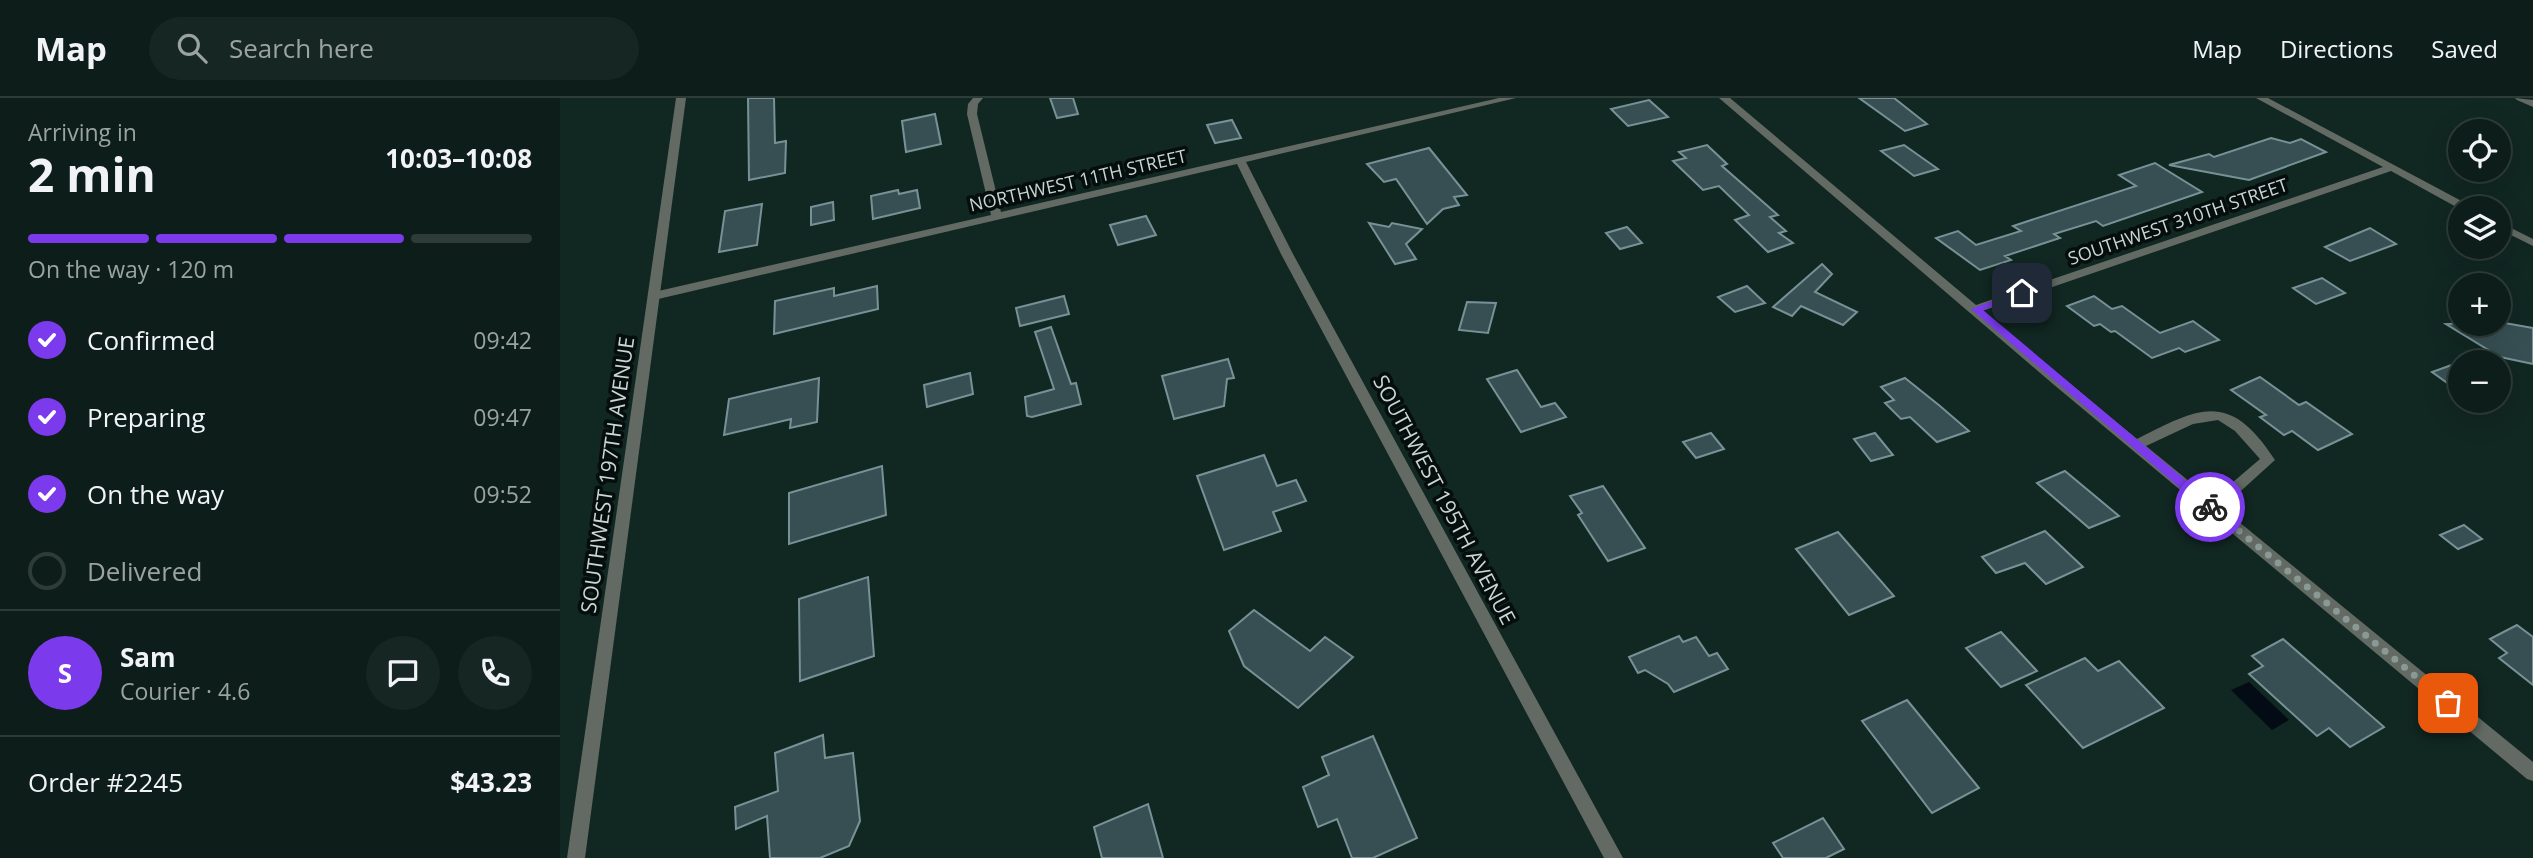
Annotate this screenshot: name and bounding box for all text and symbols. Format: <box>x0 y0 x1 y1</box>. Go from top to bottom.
search box <box>149 17 639 80</box>
text: Map <box>35 26 107 71</box>
icon: search <box>173 29 211 67</box>
text: Search here <box>229 30 374 66</box>
text: Map <box>2192 32 2242 65</box>
text: Directions <box>2280 32 2393 65</box>
text: Saved <box>2431 32 2498 65</box>
text: Arriving in <box>28 116 137 148</box>
map controls <box>2448 119 2511 413</box>
button: locate <box>2448 119 2511 182</box>
text: 10:03–10:08 <box>385 140 532 176</box>
text: 2 min <box>28 143 156 205</box>
street label: NORTHWEST 11TH STREET <box>967 143 1189 217</box>
street label: SOUTHWEST 310TH STREET <box>2065 172 2291 270</box>
button: layers <box>2448 196 2511 259</box>
text: On the way · 120 m <box>28 253 234 285</box>
pin <box>1992 263 2052 323</box>
button: + <box>2448 273 2511 336</box>
icon: home <box>2003 274 2041 312</box>
icon: check <box>28 321 66 359</box>
text: Confirmed <box>87 322 215 358</box>
text: 09:42 <box>473 324 532 356</box>
street label: SOUTHWEST 197TH AVENUE <box>574 335 640 615</box>
button: − <box>2448 350 2511 413</box>
street label: SOUTHWEST 195TH AVENUE <box>1367 370 1523 629</box>
icon: check <box>28 398 66 436</box>
text: Preparing <box>87 399 205 435</box>
text: 09:47 <box>473 401 532 433</box>
courier <box>2175 472 2245 542</box>
icon: check <box>28 475 66 513</box>
text: On the way <box>87 476 224 512</box>
text: 09:52 <box>473 478 532 510</box>
icon: bike <box>2191 488 2229 526</box>
text: Delivered <box>87 553 202 589</box>
button: chat <box>366 636 440 710</box>
button: phone <box>458 636 532 710</box>
text: Sam <box>120 639 176 675</box>
text: S <box>58 655 72 691</box>
pin <box>2418 673 2478 733</box>
text: Courier · 4.6 <box>120 675 250 707</box>
icon: bag <box>2429 684 2467 722</box>
text: Order #2245 <box>28 764 183 800</box>
text: $43.23 <box>450 764 532 800</box>

